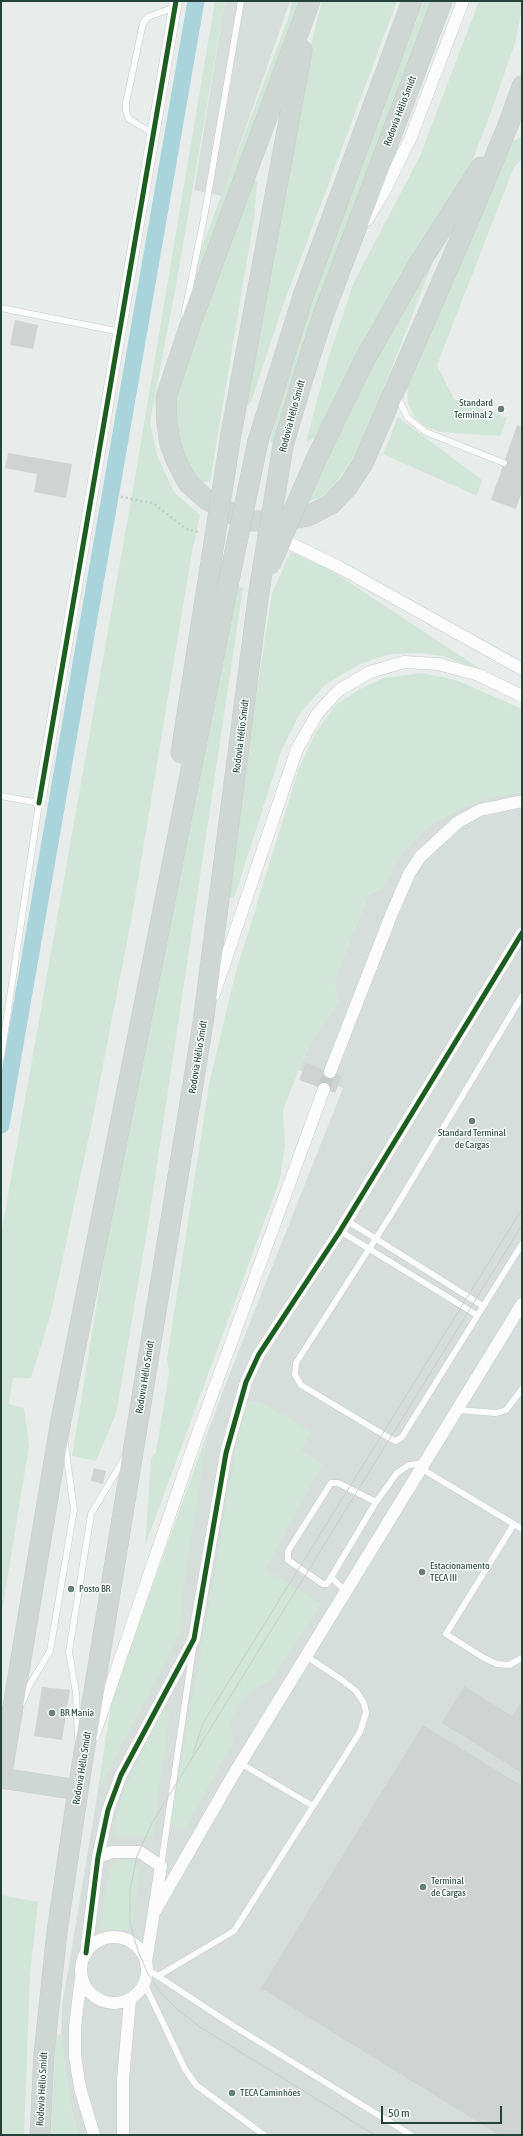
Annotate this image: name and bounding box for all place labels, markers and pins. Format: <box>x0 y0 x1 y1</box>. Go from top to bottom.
place label: Standard Terminal 2 <box>454 397 493 420</box>
marker: Standard Terminal 2 <box>496 404 506 414</box>
marker: Standard Terminal de Cargas <box>467 1116 477 1126</box>
place label: Standard Terminal de Cargas <box>438 1127 506 1150</box>
place label: Estacionamento TECA III <box>430 1560 490 1584</box>
marker: Estacionamento TECA III <box>417 1567 427 1577</box>
place label: Posto BR <box>79 1583 111 1595</box>
marker: Posto BR <box>66 1584 76 1594</box>
place label: BR Mania <box>60 1707 94 1719</box>
marker: BR Mania <box>47 1708 57 1718</box>
place label: Terminal de Cargas <box>431 1875 466 1898</box>
marker: Terminal de Cargas <box>418 1882 428 1892</box>
place label: TECA Caminhões <box>240 2087 301 2099</box>
marker: TECA Caminhões <box>227 2088 237 2098</box>

